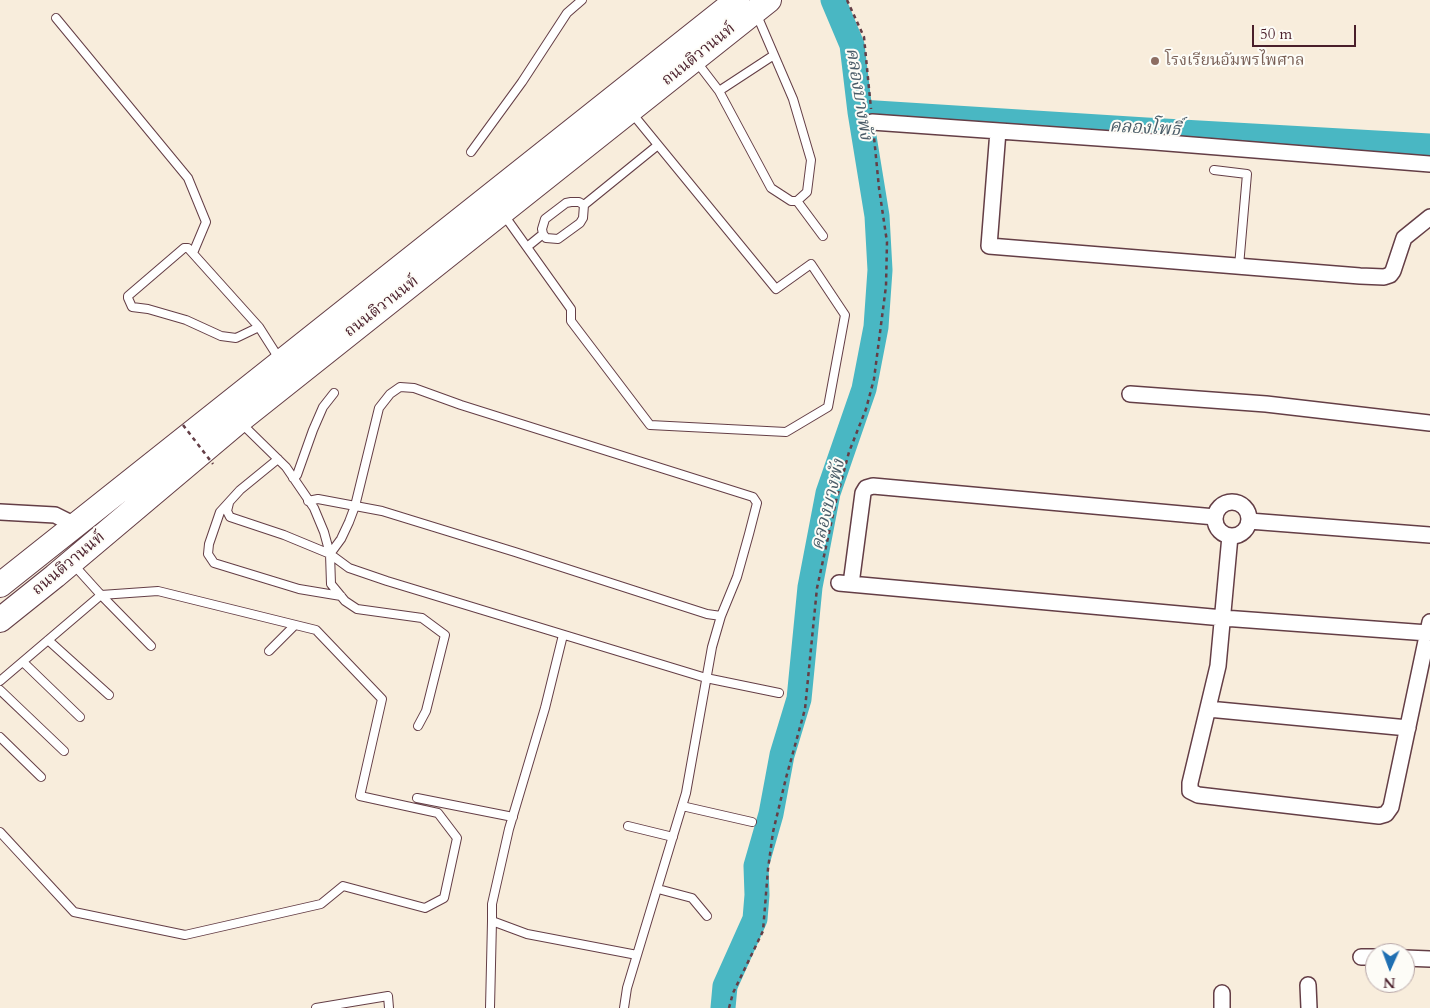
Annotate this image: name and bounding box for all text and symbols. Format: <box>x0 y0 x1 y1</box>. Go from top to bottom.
scale bar <box>1255 15 1359 47</box>
street label: ถนนติวานนท์ <box>658 20 740 90</box>
text: 50 m <box>1260 24 1292 44</box>
water label: คลองบางพัง <box>840 47 876 141</box>
place label: โรงเรียนอัมพรไพศาล <box>1165 51 1305 71</box>
marker: โรงเรียนอัมพรไพศาล <box>1149 55 1161 67</box>
water label: คลองโพธิ์ <box>1109 116 1181 142</box>
street label: ถนนติวานนท์ <box>341 272 423 342</box>
water label: คลองบางพัง <box>807 457 851 553</box>
street label: ถนนติวานนท์ <box>29 528 109 600</box>
north arrow <box>1365 943 1415 993</box>
text: N <box>1383 973 1396 992</box>

